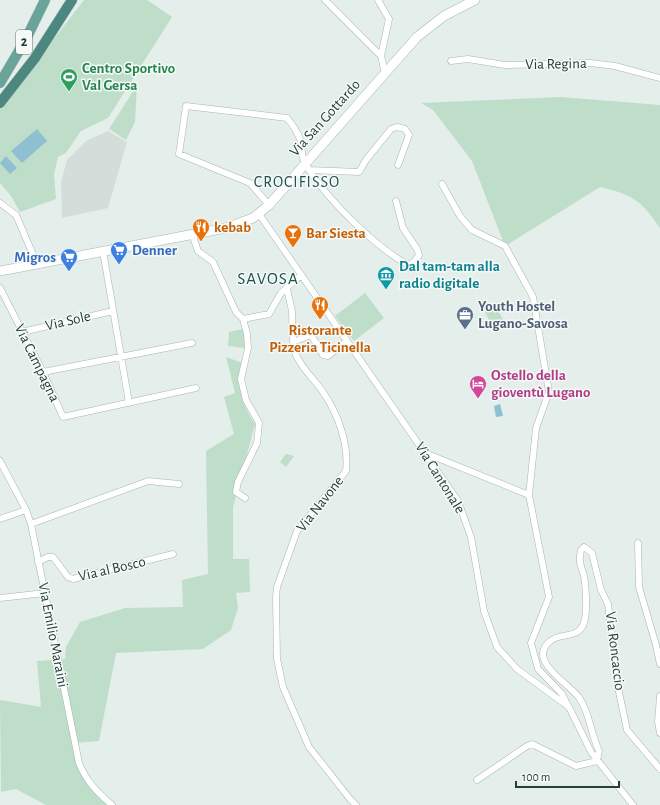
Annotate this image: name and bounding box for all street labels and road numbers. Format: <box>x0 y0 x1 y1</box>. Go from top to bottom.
road number: 2 <box>16 30 32 54</box>
street label: Via Regina <box>525 56 587 72</box>
street label: Via San Gottardo <box>287 77 363 159</box>
street label: Via Sole <box>44 308 92 334</box>
street label: Via Campagna <box>12 322 62 404</box>
street label: Via Cantonale <box>412 440 468 516</box>
street label: Via Navone <box>294 473 346 535</box>
street label: Via al Bosco <box>77 554 147 584</box>
street label: Via Emilio Maraini <box>35 581 71 689</box>
street label: Via Roncaccio <box>603 611 627 691</box>

